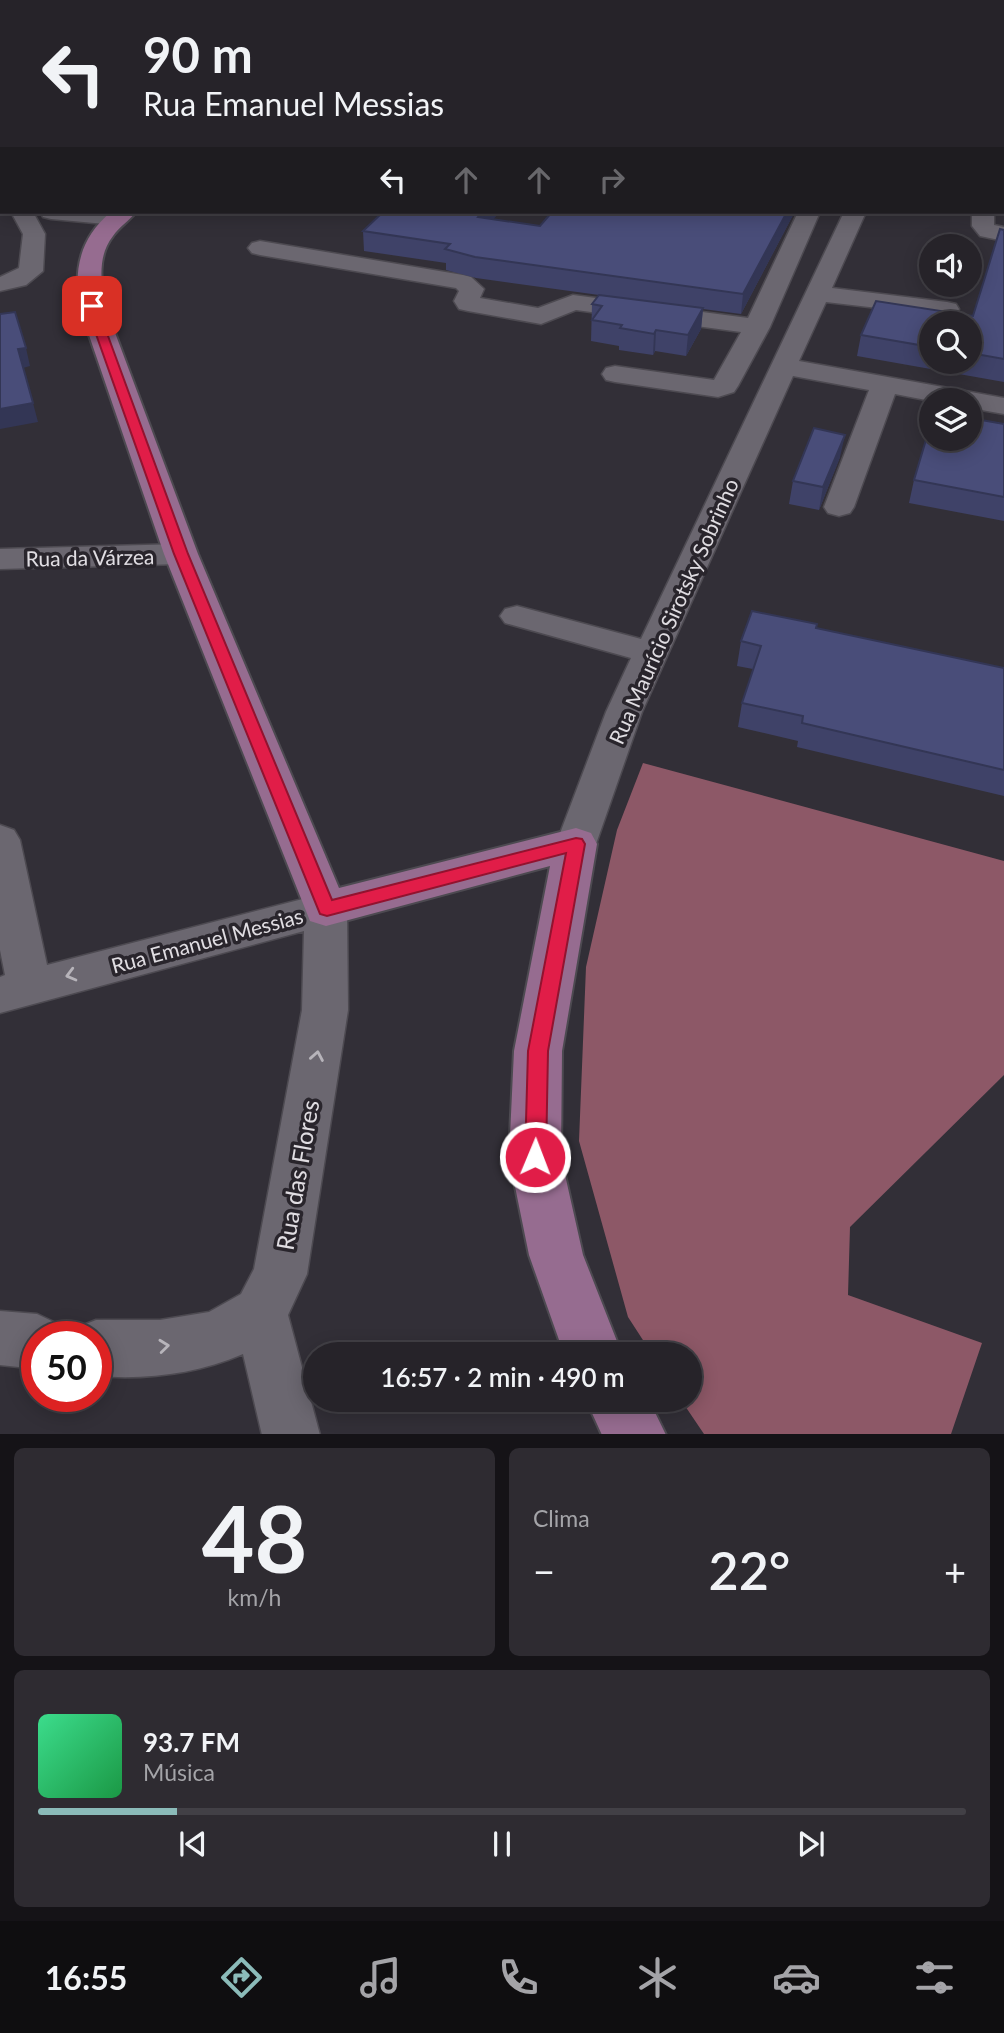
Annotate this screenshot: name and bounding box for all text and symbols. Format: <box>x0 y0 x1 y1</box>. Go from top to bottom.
text: 90 m <box>143 25 253 83</box>
icon: left <box>28 28 119 119</box>
text: Rua Emanuel Messias <box>143 84 444 123</box>
icon: left <box>374 161 412 199</box>
icon: ahead <box>447 161 485 199</box>
icon: ahead <box>520 161 558 199</box>
icon: right <box>593 161 631 199</box>
map controls <box>919 234 982 451</box>
button: sound <box>919 234 982 297</box>
pin <box>62 276 122 336</box>
icon: arrive <box>73 287 111 325</box>
button: search <box>919 311 982 374</box>
button: layers <box>919 388 982 451</box>
street label: Rua Maurício Sirotsky Sobrinho <box>603 474 743 748</box>
street label: Rua da Várzea <box>25 543 155 571</box>
street label: Rua Emanuel Messias <box>108 902 306 978</box>
one-way arrow <box>65 967 77 981</box>
one-way arrow <box>309 1050 324 1062</box>
street label: Rua das Flores <box>270 1098 324 1252</box>
position arrow <box>498 1120 572 1194</box>
speed limit sign: 50 <box>21 1321 112 1412</box>
one-way arrow <box>159 1339 170 1354</box>
text: 16:57 · 2 min · 490 m <box>380 1361 625 1393</box>
text: 48 <box>202 1483 307 1592</box>
text: Clima <box>533 1504 590 1532</box>
text: 22° <box>709 1539 790 1601</box>
text: − <box>533 1548 555 1594</box>
text: + <box>944 1548 966 1594</box>
text: km/h <box>228 1583 281 1611</box>
text: 93.7 FM <box>143 1726 240 1758</box>
text: Música <box>143 1758 215 1786</box>
icon: previous <box>174 1825 212 1863</box>
icon: pause <box>483 1825 521 1863</box>
icon: next <box>792 1825 830 1863</box>
icon: directions <box>217 1953 266 2002</box>
icon: music <box>356 1953 405 2002</box>
icon: phone <box>494 1953 543 2002</box>
icon: climate <box>633 1953 682 2002</box>
icon: car <box>772 1953 821 2002</box>
icon: filters <box>910 1953 959 2002</box>
text: 16:55 <box>45 1958 127 1997</box>

